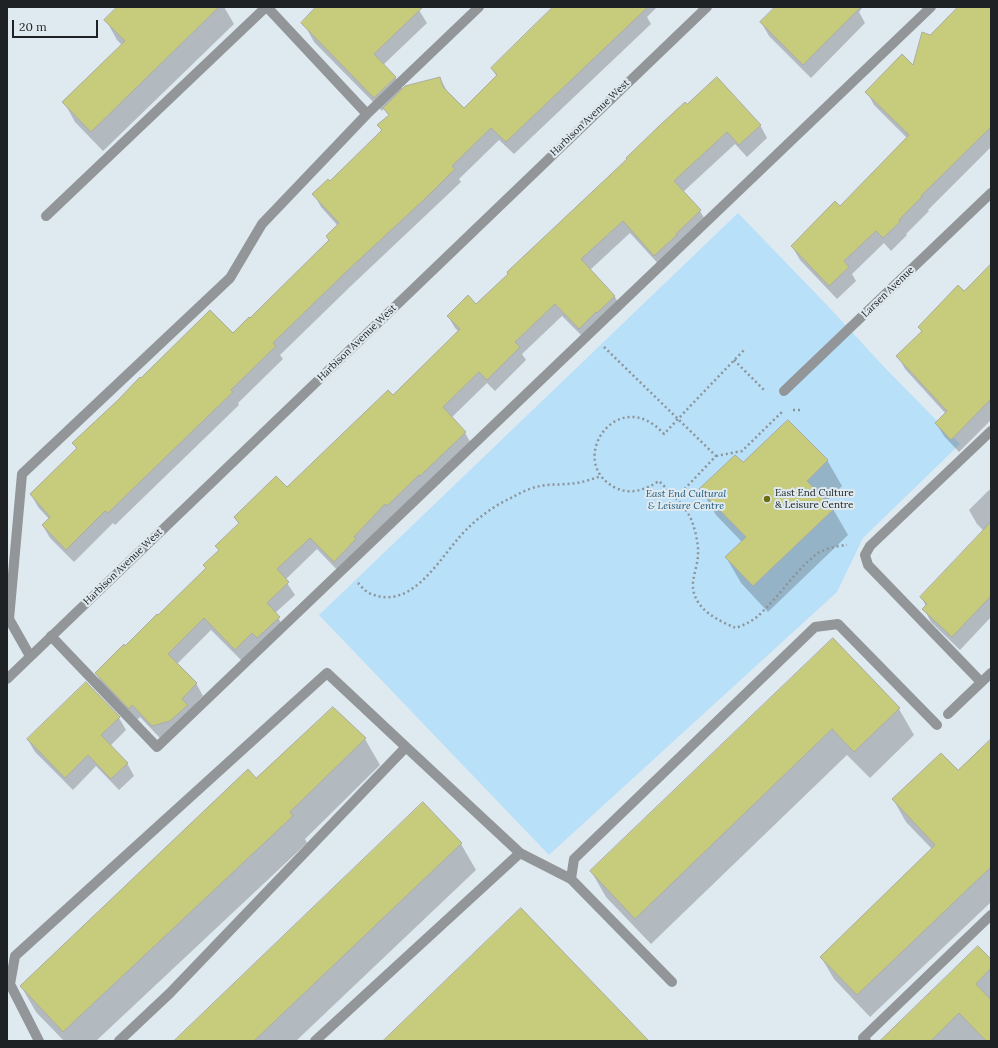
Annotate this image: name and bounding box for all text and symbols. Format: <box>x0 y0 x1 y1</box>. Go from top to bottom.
scale bar <box>14 12 100 38</box>
text: 20 m <box>19 19 47 34</box>
street label: Harbison Avenue West <box>548 77 632 159</box>
street label: Larsen Avenue <box>859 264 917 320</box>
street label: Harbison Avenue West <box>315 302 399 384</box>
place label: East End Culture & Leisure Centre <box>775 487 854 510</box>
park label: East End Cultural & Leisure Centre <box>646 488 726 512</box>
marker: East End Culture & Leisure Centre <box>762 494 772 504</box>
street label: Harbison Avenue West <box>81 526 165 608</box>

